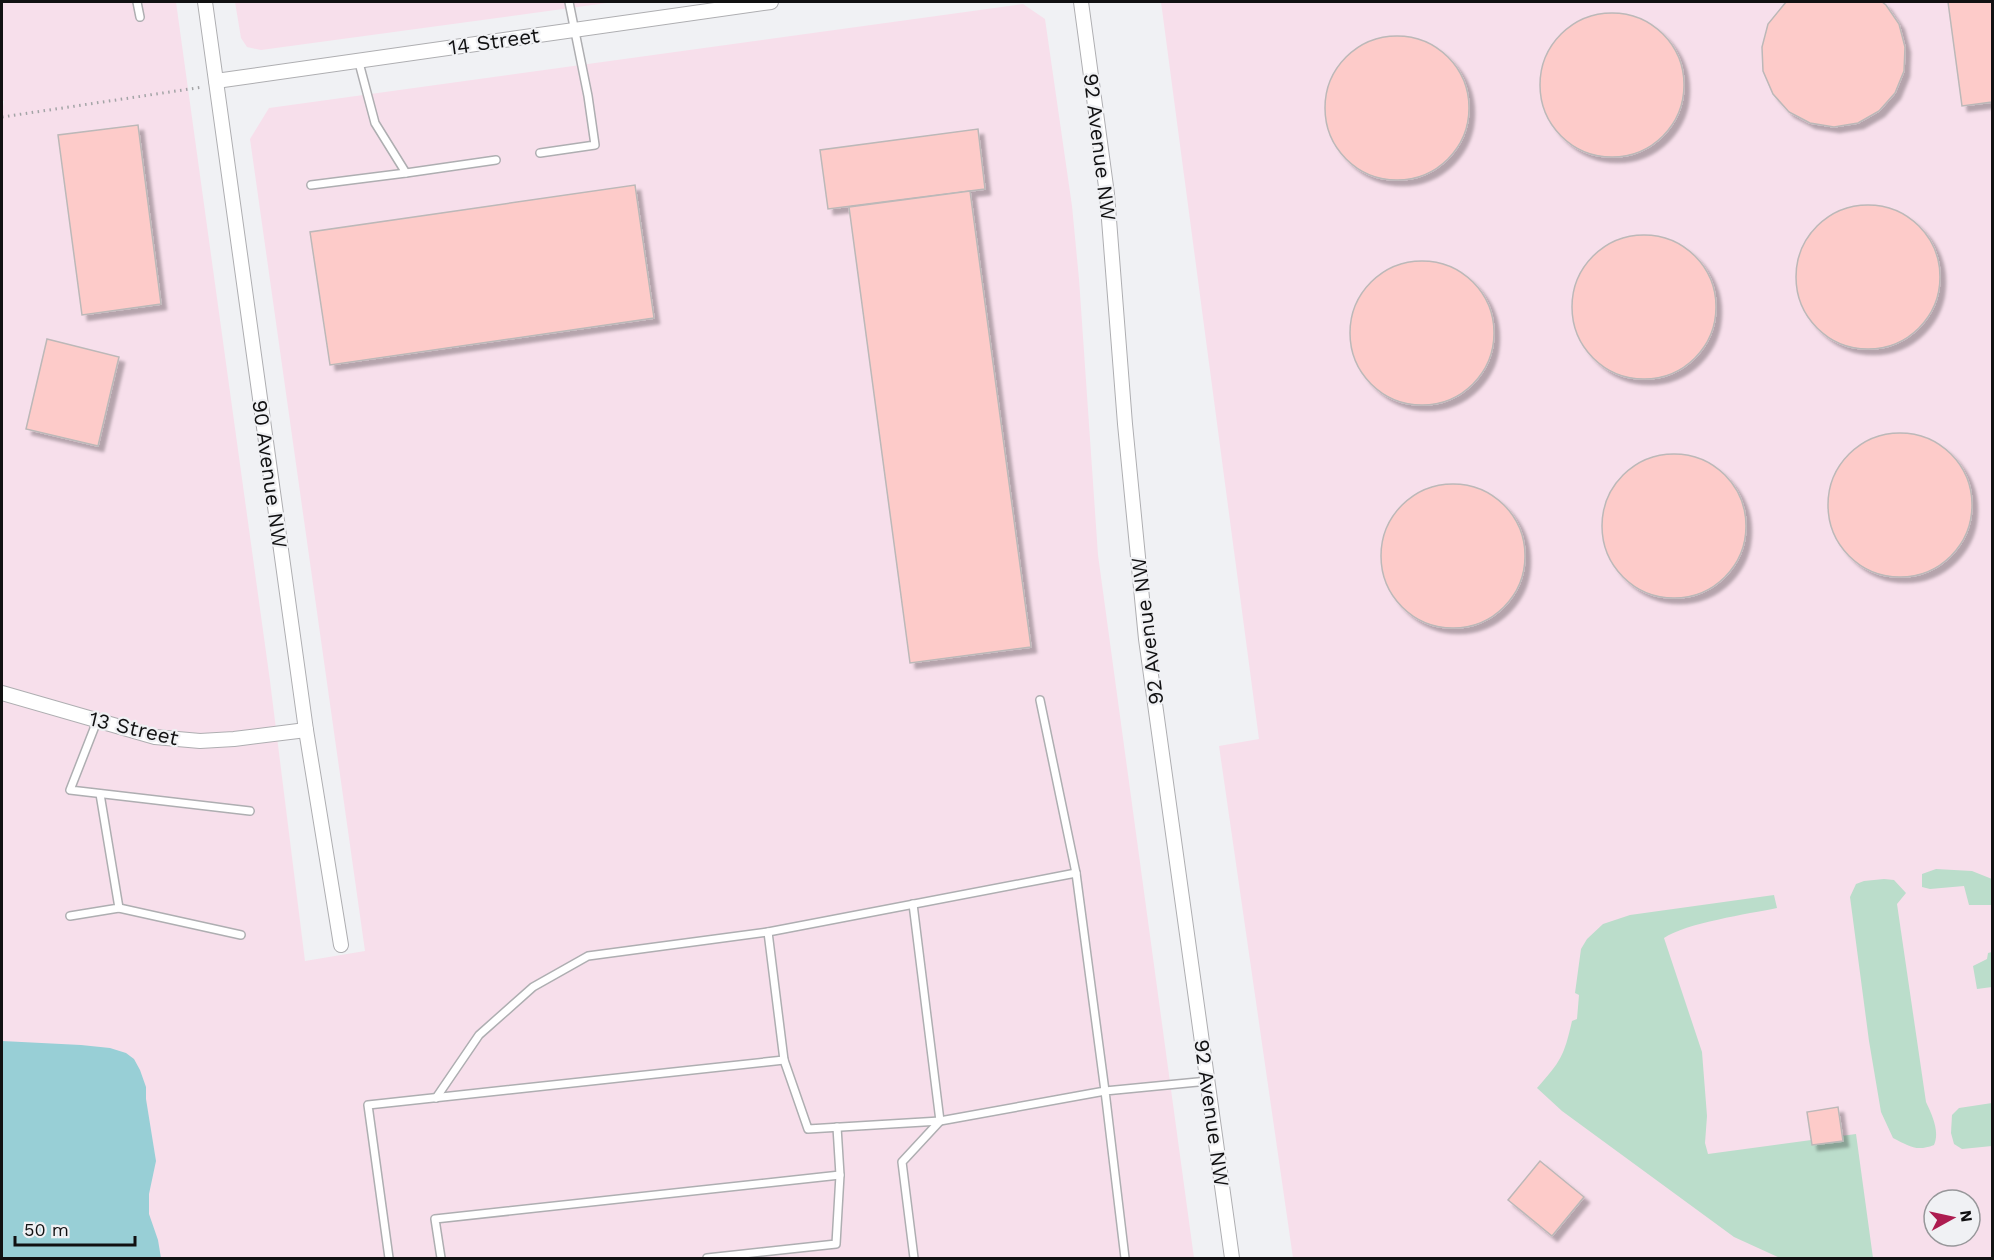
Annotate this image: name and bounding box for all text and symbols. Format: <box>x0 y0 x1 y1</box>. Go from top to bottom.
street label: 14 Street <box>447 22 541 60</box>
street label: 92 Avenue NW <box>1079 72 1121 222</box>
street label: 90 Avenue NW <box>247 398 293 550</box>
street label: 92 Avenue NW <box>1126 556 1168 706</box>
street label: 13 Street <box>87 706 181 750</box>
street label: 92 Avenue NW <box>1189 1038 1235 1188</box>
north arrow <box>1922 1188 1982 1248</box>
scale bar <box>15 1209 135 1247</box>
text: N <box>1956 1209 1977 1223</box>
text: 50 m <box>24 1219 69 1240</box>

